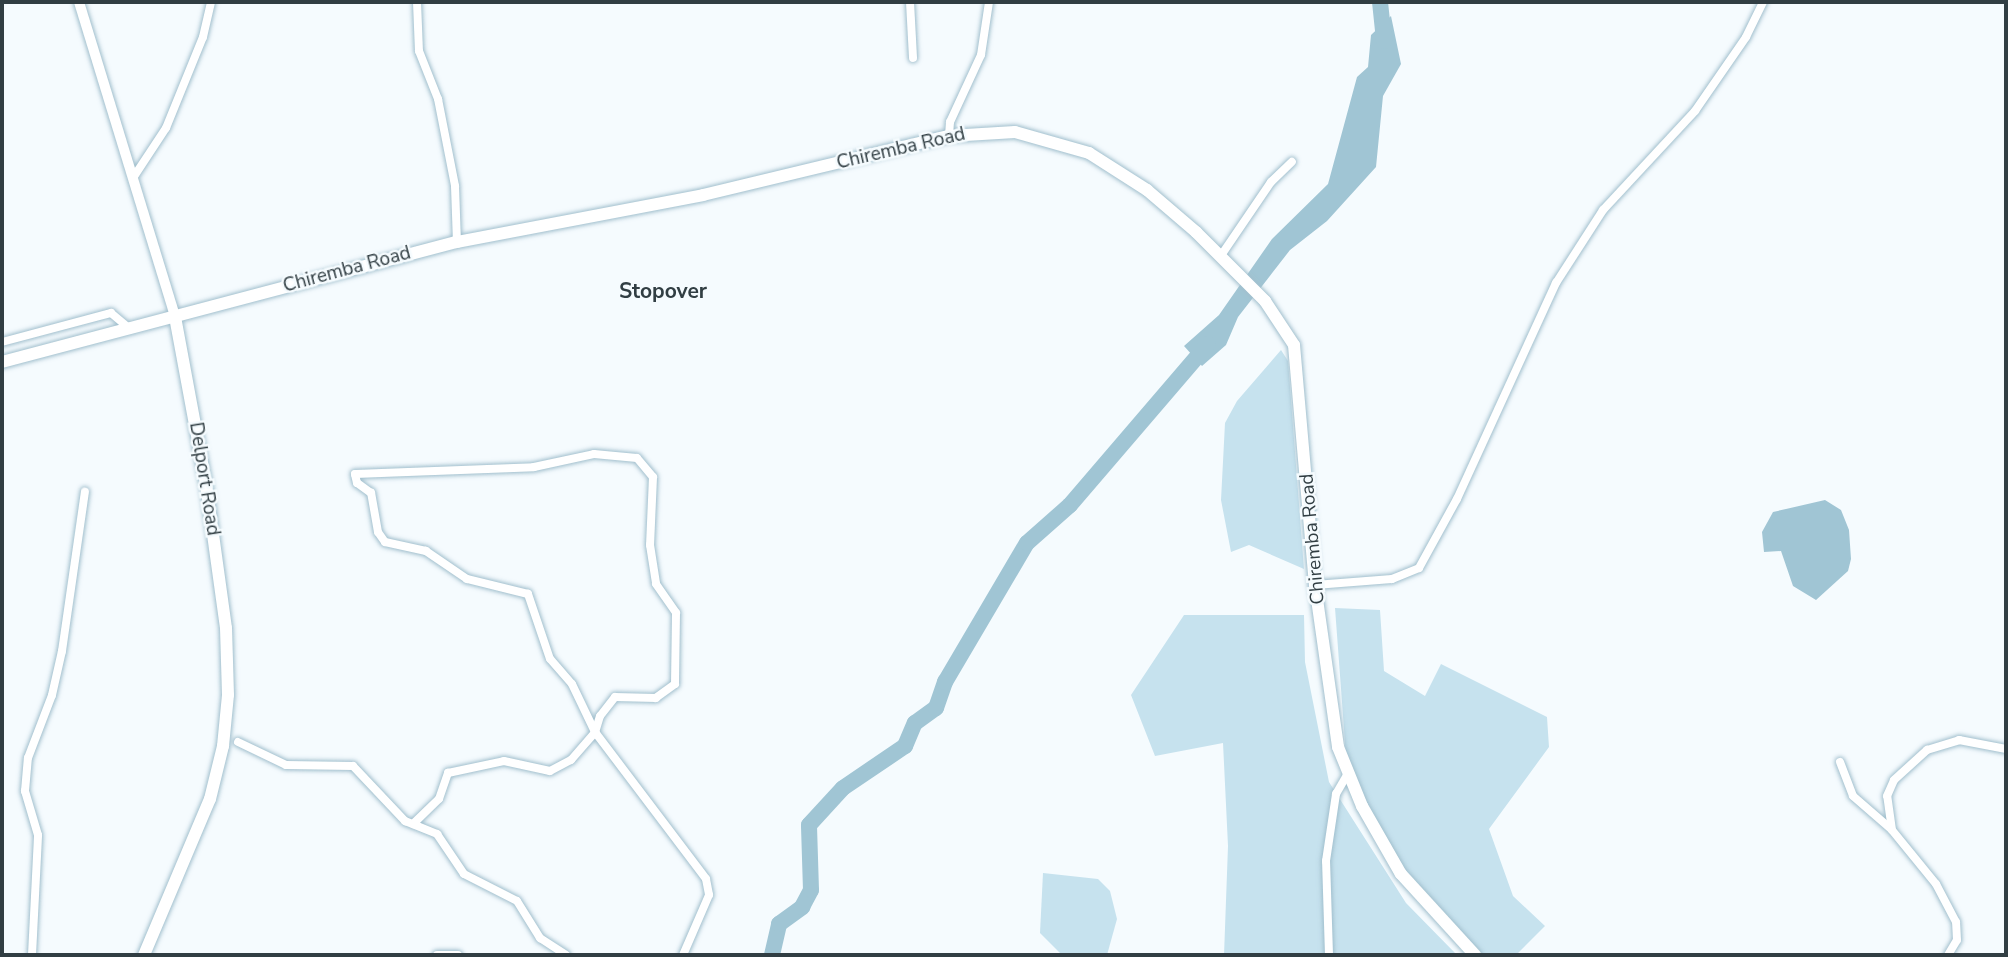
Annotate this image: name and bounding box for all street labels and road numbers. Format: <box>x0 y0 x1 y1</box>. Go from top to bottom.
street label: Chiremba Road <box>834 123 968 175</box>
street label: Chiremba Road <box>281 242 413 298</box>
street label: Delport Road <box>184 421 224 537</box>
street label: Chiremba Road <box>1296 473 1330 605</box>

